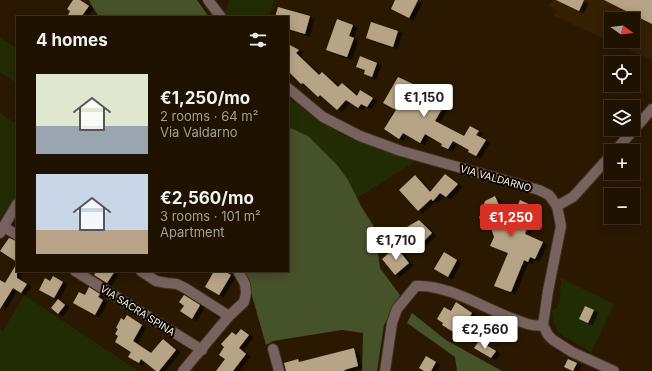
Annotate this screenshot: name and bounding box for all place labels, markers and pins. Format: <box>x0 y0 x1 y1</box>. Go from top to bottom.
pin: €1,150 <box>391 84 457 118</box>
pin: €1,250 <box>478 204 544 238</box>
pin: €1,710 <box>363 227 429 261</box>
pin: €2,560 <box>452 316 518 350</box>

